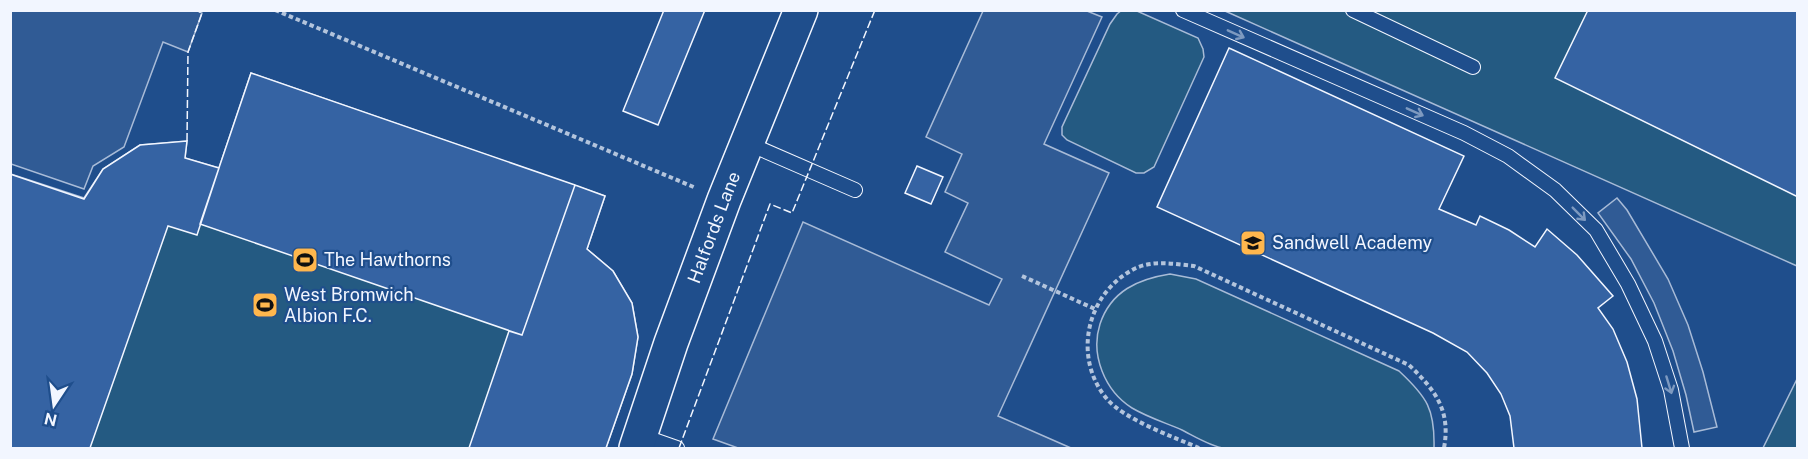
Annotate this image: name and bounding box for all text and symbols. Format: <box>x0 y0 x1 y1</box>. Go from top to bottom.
one-way arrow <box>1227 29 1245 40</box>
one-way arrow <box>1406 107 1424 118</box>
street label: Halfords Lane <box>683 168 744 286</box>
one-way arrow <box>1572 207 1587 221</box>
school or university icon: Sandwell Academy <box>1238 228 1268 258</box>
place label: Sandwell Academy <box>1272 232 1433 253</box>
sports icon: The Hawthorns <box>290 245 320 275</box>
place label: The Hawthorns <box>324 249 451 270</box>
place label: West Bromwich Albion F.C. <box>284 284 414 326</box>
sports icon: West Bromwich Albion F.C. <box>250 290 280 320</box>
north arrow <box>24 375 84 435</box>
one-way arrow <box>1664 375 1675 394</box>
text: N <box>43 408 59 430</box>

